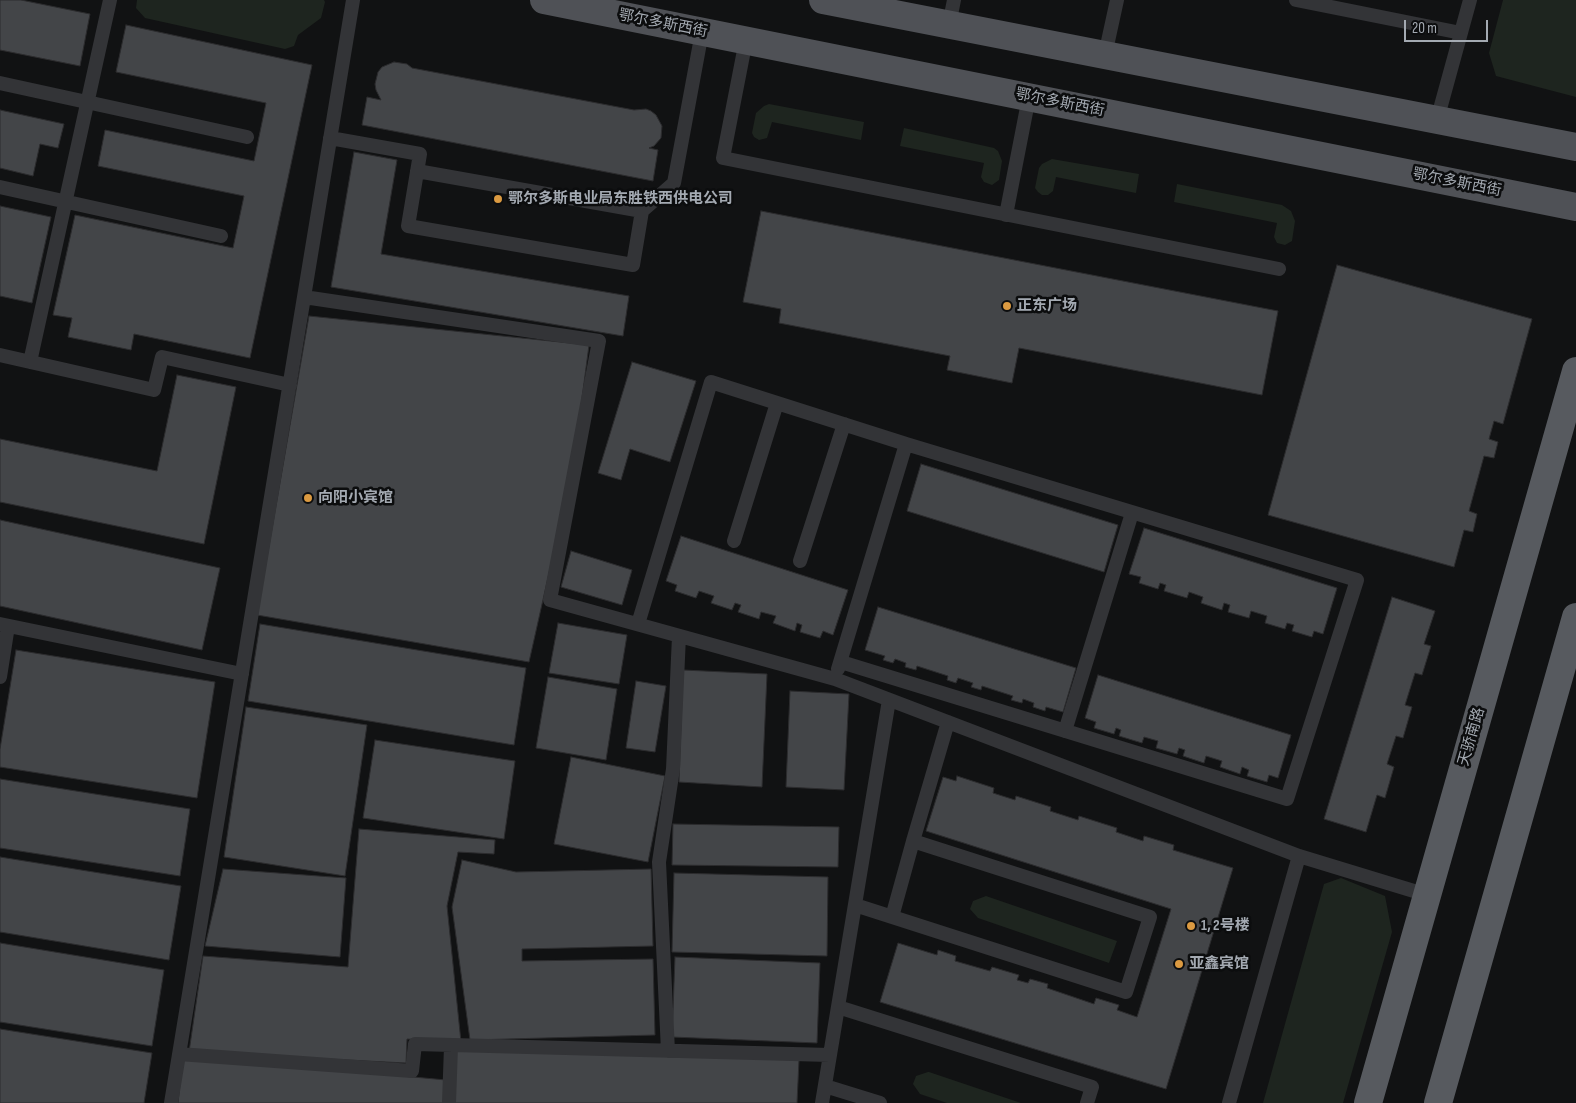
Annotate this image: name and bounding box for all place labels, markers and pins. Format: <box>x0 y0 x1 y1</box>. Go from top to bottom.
place label: 鄂尔多斯电业局东胜铁西供电公司 <box>508 190 733 208</box>
marker: 鄂尔多斯电业局东胜铁西供电公司 <box>492 193 504 205</box>
place label: 正东广场 <box>1017 297 1077 315</box>
marker: 正东广场 <box>1001 300 1013 312</box>
place label: 向阳小宾馆 <box>318 489 393 507</box>
marker: 向阳小宾馆 <box>302 492 314 504</box>
place label: 1, 2号楼 <box>1201 917 1250 935</box>
marker: 1, 2号楼 <box>1185 920 1197 932</box>
place label: 亚鑫宾馆 <box>1189 955 1249 973</box>
marker: 亚鑫宾馆 <box>1173 958 1185 970</box>

